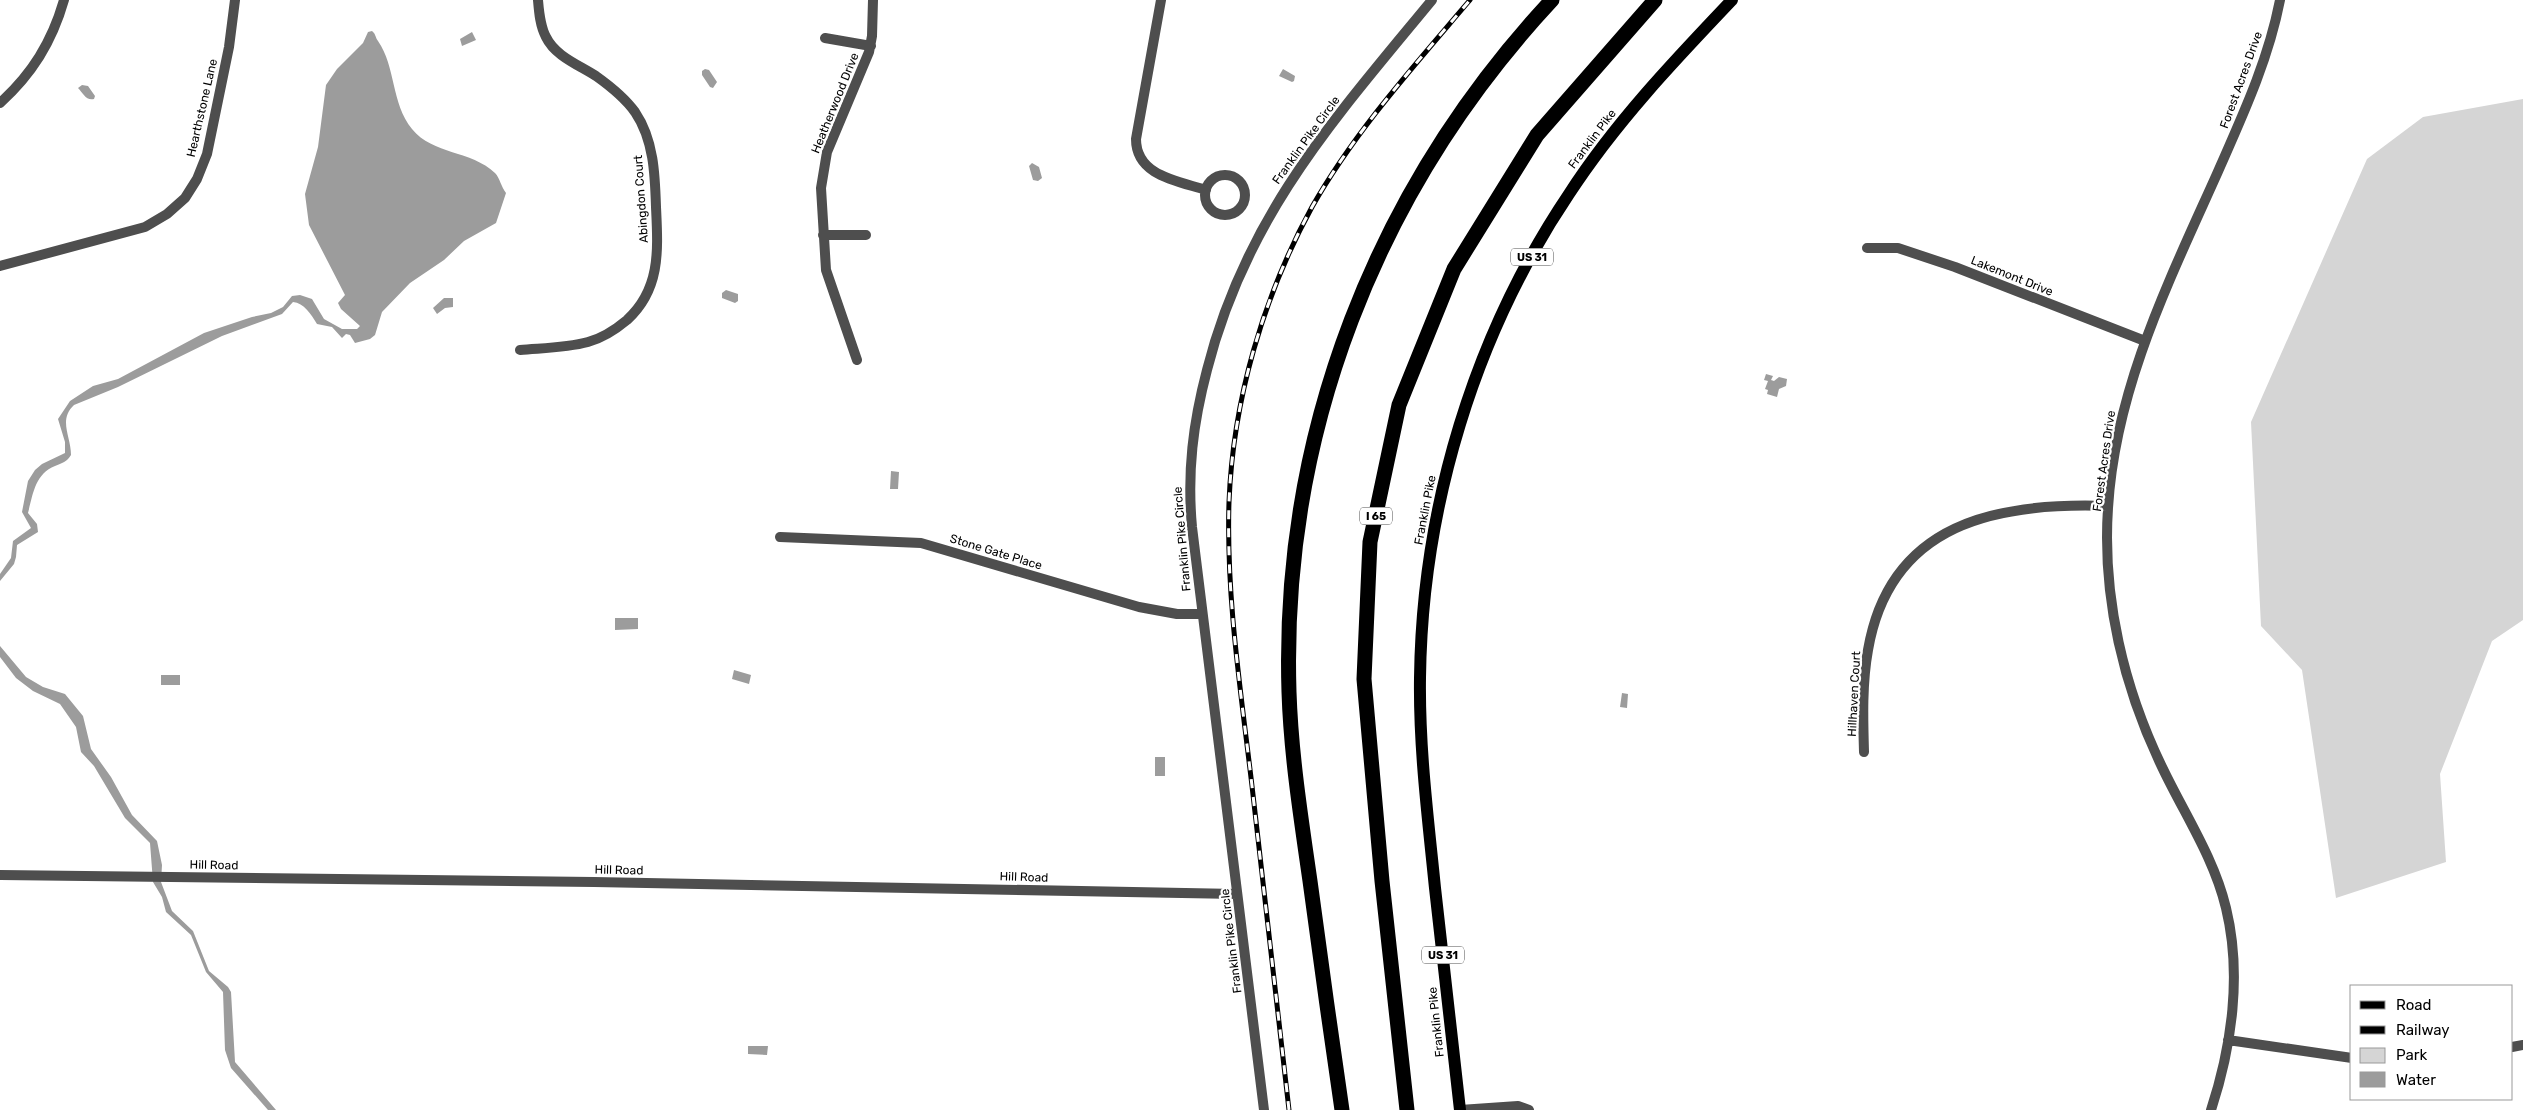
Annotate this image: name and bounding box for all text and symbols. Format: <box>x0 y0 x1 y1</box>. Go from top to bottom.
street label: Forest Acres Drive <box>2217 29 2265 130</box>
street label: Heatherwood Drive <box>808 50 862 155</box>
street label: Hearthstone Lane <box>184 57 220 159</box>
street label: Franklin Pike Circle <box>1269 93 1343 187</box>
street label: Franklin Pike <box>1565 106 1619 171</box>
street label: Abingdon Court <box>631 154 651 243</box>
road number: US 31 <box>1511 248 1553 266</box>
street label: Lakemont Drive <box>1969 253 2055 299</box>
street label: Forest Acres Drive <box>2090 409 2118 513</box>
street label: Franklin Pike <box>1411 474 1439 546</box>
street label: Franklin Pike Circle <box>1170 486 1194 592</box>
road number: I 65 <box>1360 508 1392 524</box>
street label: Stone Gate Place <box>948 531 1044 573</box>
street label: Hillhaven Court <box>1845 650 1863 737</box>
street label: Hill Road <box>190 858 238 872</box>
street label: Hill Road <box>595 863 643 877</box>
street label: Hill Road <box>999 869 1049 885</box>
street label: Franklin Pike Circle <box>1218 888 1244 994</box>
road number: US 31 <box>1422 946 1464 964</box>
legend <box>2350 985 2513 1100</box>
street label: Franklin Pike <box>1425 986 1447 1058</box>
text: Road <box>2396 996 2432 1014</box>
text: Railway <box>2396 1021 2450 1039</box>
text: Park <box>2396 1046 2427 1064</box>
text: Water <box>2396 1071 2436 1089</box>

